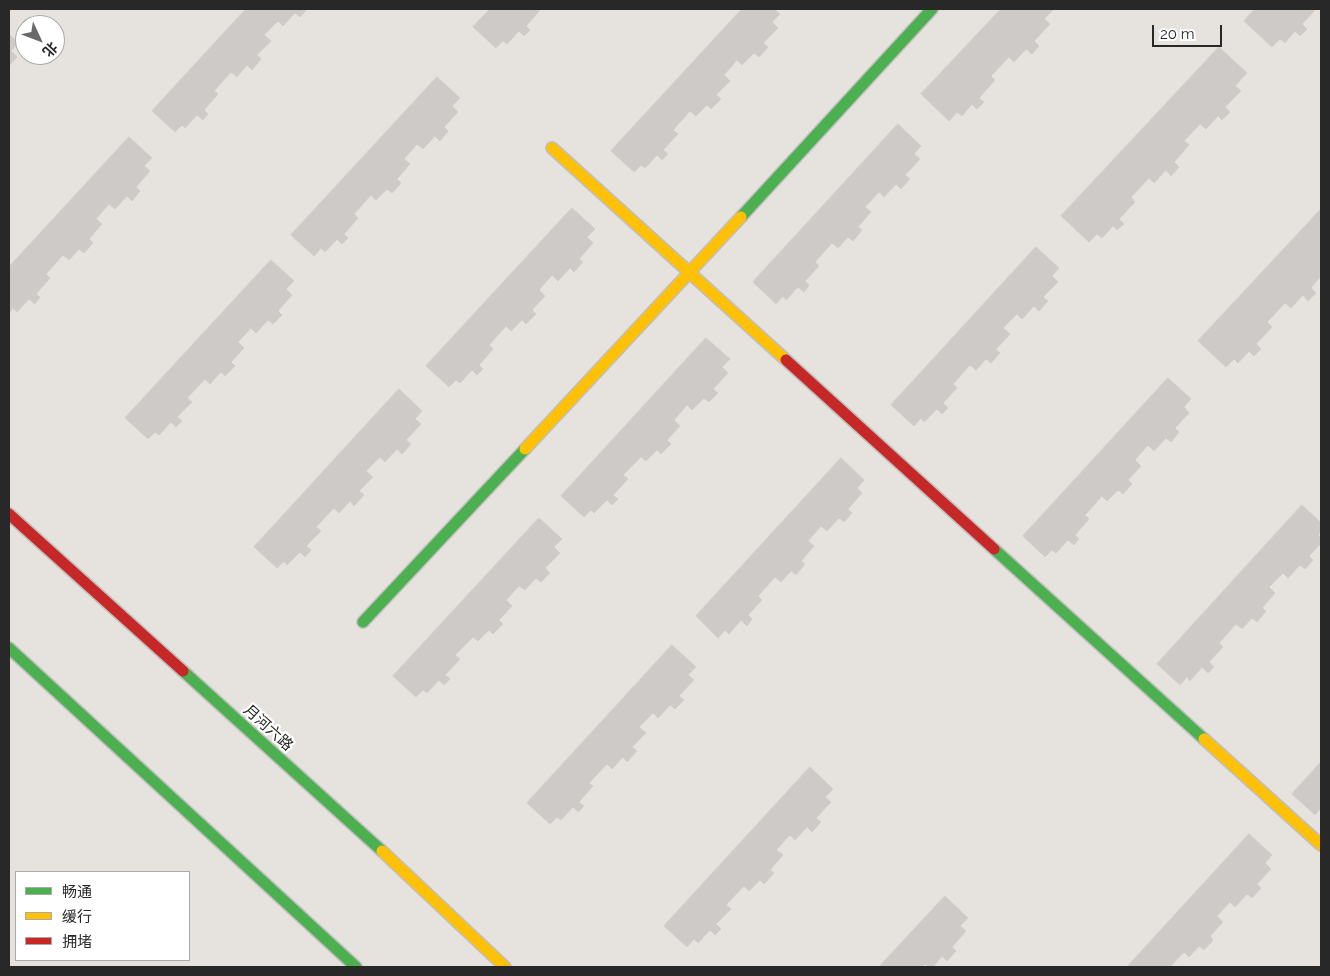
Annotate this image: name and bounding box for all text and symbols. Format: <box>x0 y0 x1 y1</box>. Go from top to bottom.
north arrow <box>15 15 65 65</box>
scale bar <box>1155 15 1225 47</box>
text: 20 m <box>1160 25 1195 43</box>
text: 北 <box>40 39 61 60</box>
street label: 月河六路 <box>240 701 296 755</box>
legend <box>15 871 190 961</box>
text: 畅通 <box>62 883 92 901</box>
text: 缓行 <box>62 908 92 926</box>
text: 拥堵 <box>62 933 92 951</box>

